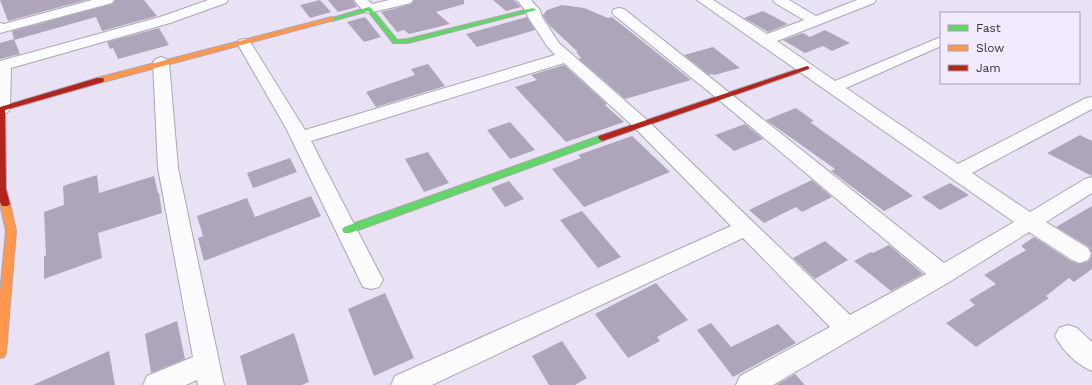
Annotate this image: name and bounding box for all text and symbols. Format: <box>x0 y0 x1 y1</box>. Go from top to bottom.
legend <box>940 12 1080 84</box>
text: Fast <box>976 21 1001 35</box>
text: Slow <box>976 41 1004 55</box>
text: Jam <box>976 61 1001 75</box>

